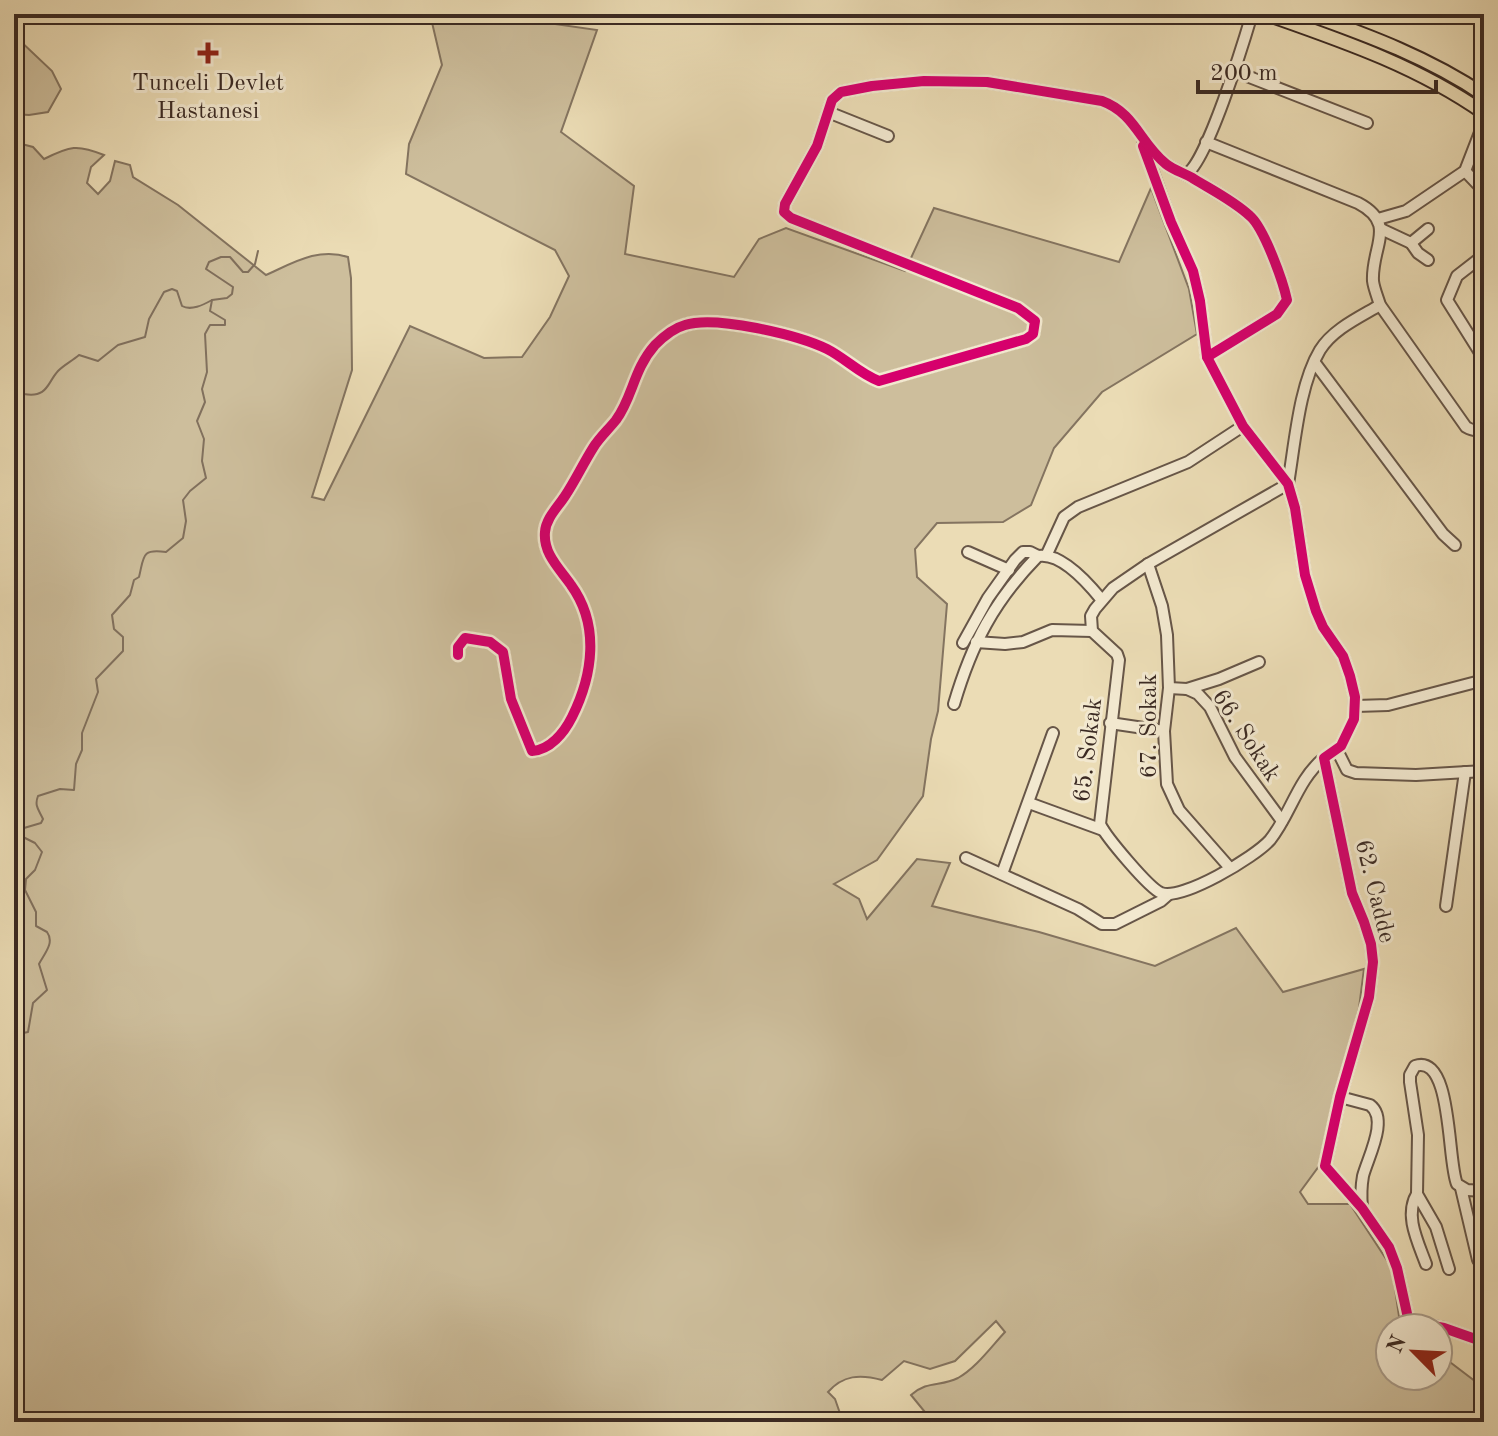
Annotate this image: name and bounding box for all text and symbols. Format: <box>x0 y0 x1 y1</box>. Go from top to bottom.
marker: Tunceli Devlet Hastanesi <box>197 42 219 64</box>
scale bar <box>1198 44 1436 94</box>
text: 200 m <box>1210 62 1278 86</box>
place label: Tunceli Devlet Hastanesi <box>132 72 284 124</box>
street label: 67. Sokak <box>1138 674 1162 778</box>
street label: 66. Sokak <box>1207 686 1284 787</box>
street label: 65. Sokak <box>1071 697 1107 804</box>
street label: 62. Cadde <box>1350 837 1398 945</box>
north arrow <box>1374 1312 1454 1392</box>
text: N <box>1384 1332 1411 1357</box>

